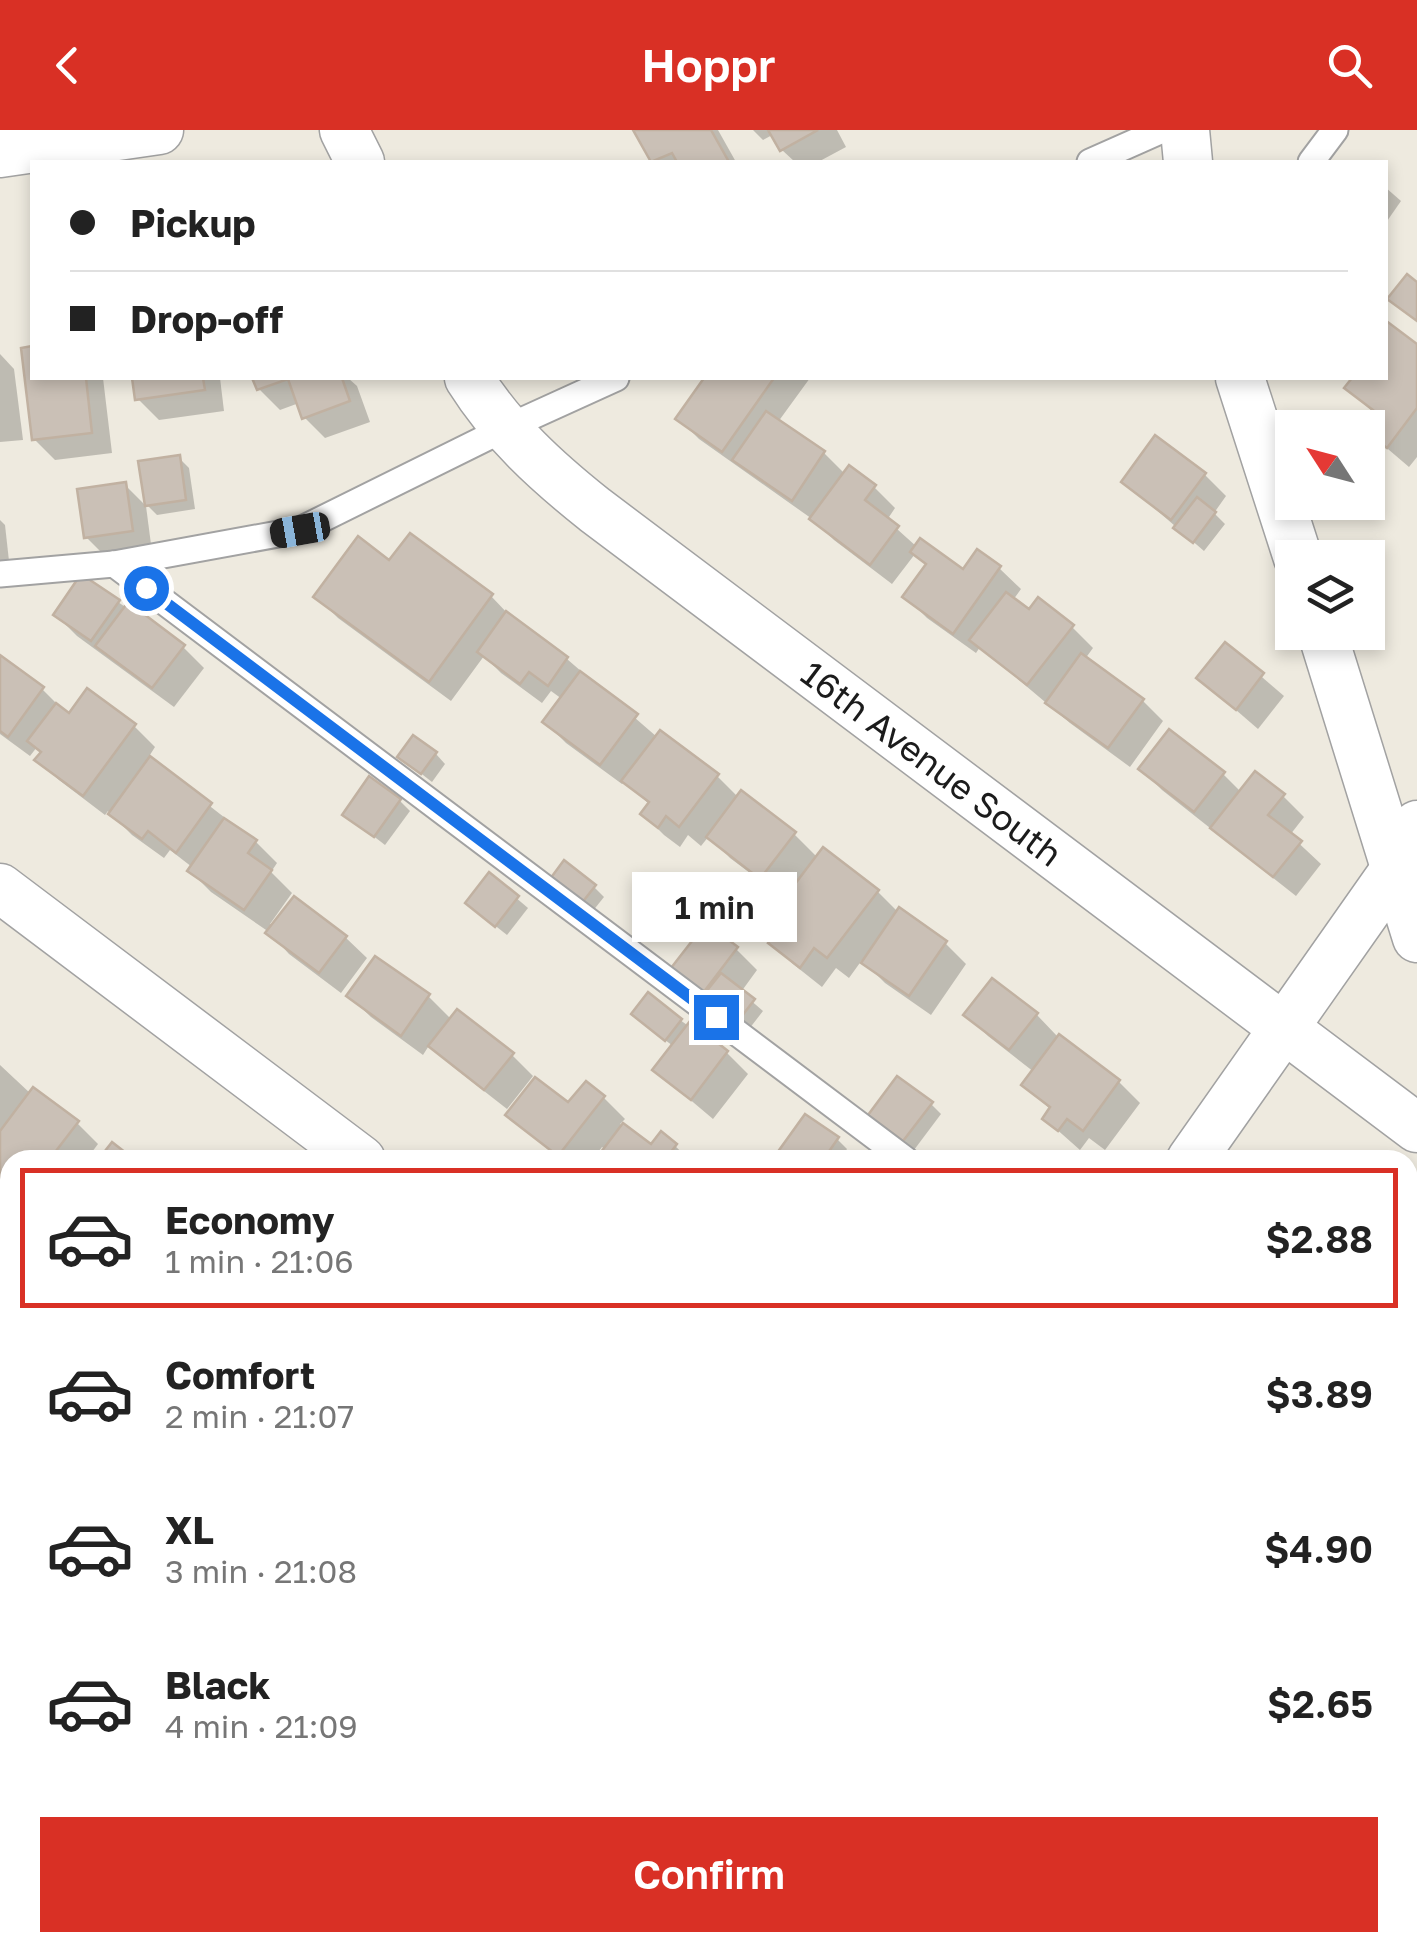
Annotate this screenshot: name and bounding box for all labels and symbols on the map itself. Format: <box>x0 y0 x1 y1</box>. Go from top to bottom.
north arrow <box>1275 410 1385 520</box>
car <box>268 510 332 550</box>
route start <box>124 566 169 611</box>
street label: 16th Avenue South <box>793 652 1071 875</box>
callout: 1 min <box>634 872 798 942</box>
route end <box>694 995 739 1040</box>

